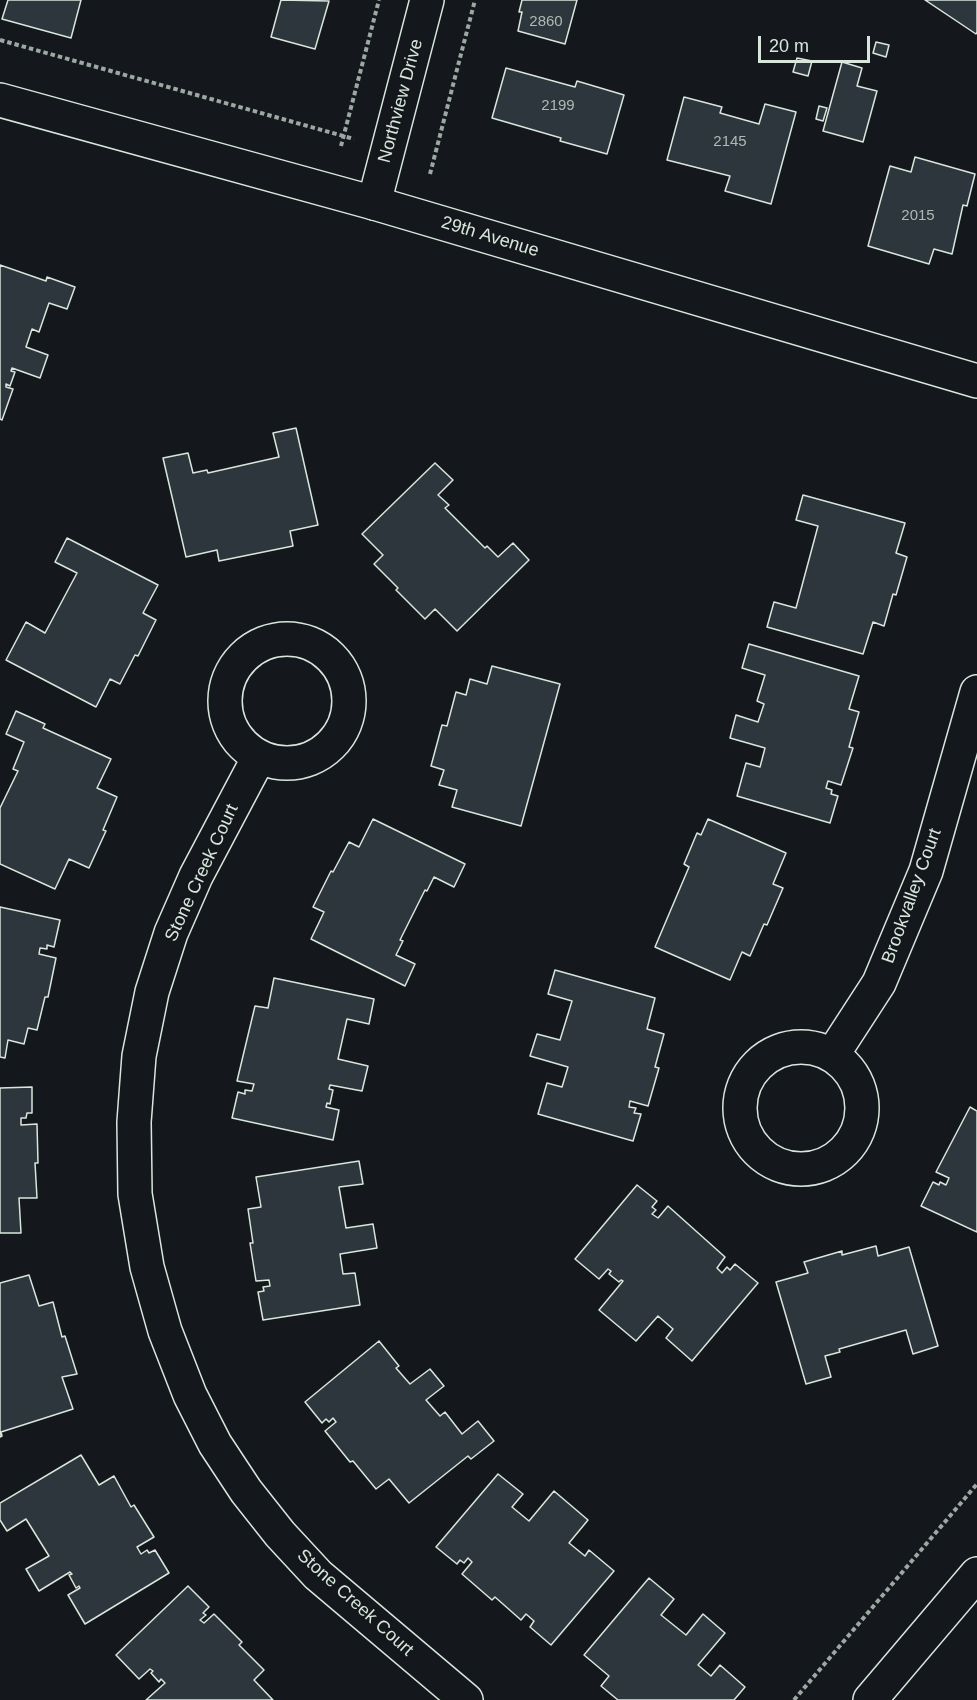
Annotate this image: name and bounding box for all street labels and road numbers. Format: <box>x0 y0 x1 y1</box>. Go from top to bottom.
street label: Northview Drive <box>374 37 428 165</box>
street label: 29th Avenue <box>439 212 541 262</box>
street label: Stone Creek Court <box>161 801 243 945</box>
street label: Brookvalley Court <box>878 826 946 966</box>
street label: Stone Creek Court <box>292 1545 418 1661</box>

